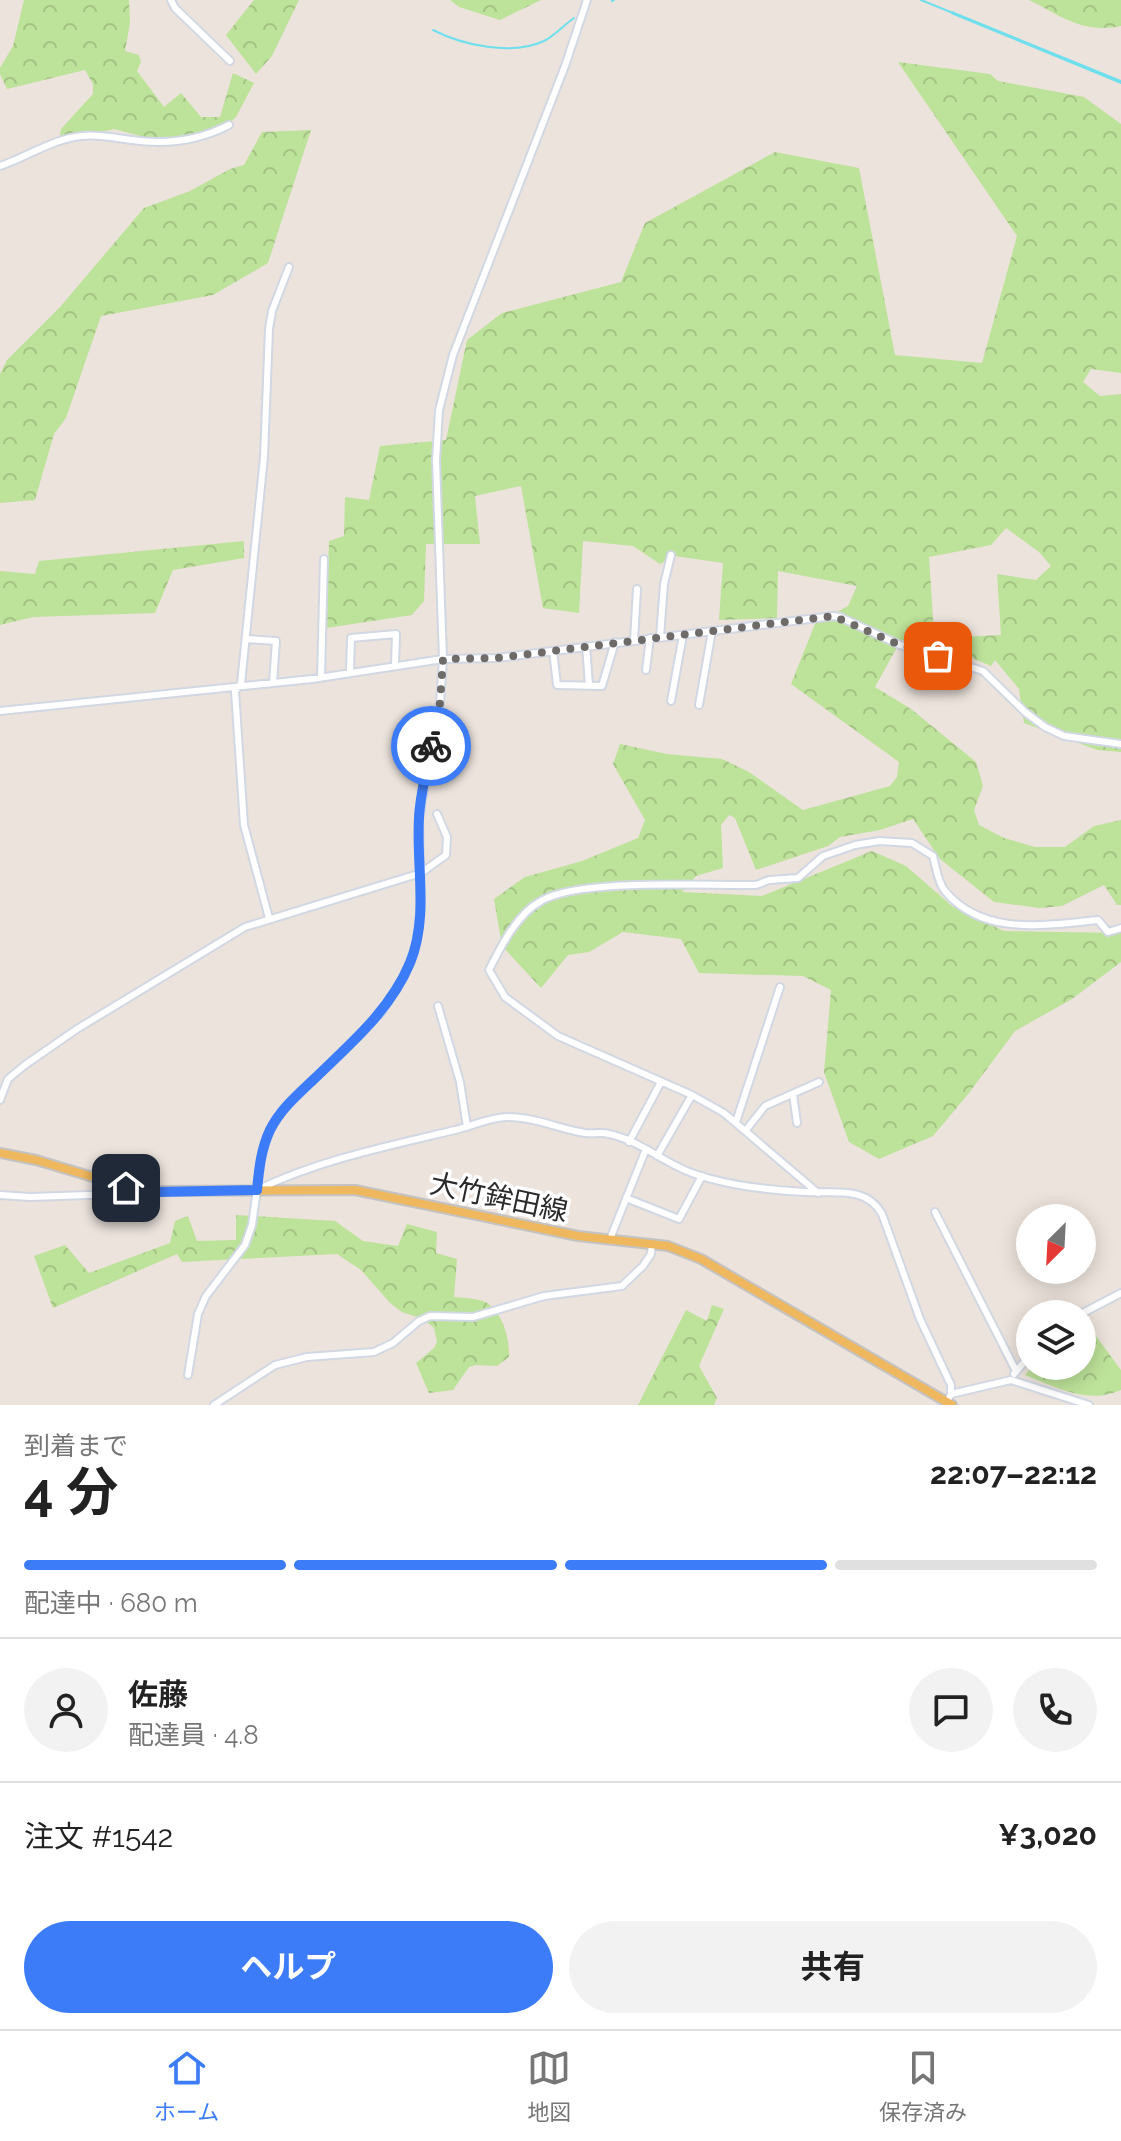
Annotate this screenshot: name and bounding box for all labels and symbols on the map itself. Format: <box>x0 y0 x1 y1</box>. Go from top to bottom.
pin <box>904 622 972 690</box>
courier <box>391 706 471 786</box>
pin <box>92 1154 160 1222</box>
street label: 大竹鉾田線 <box>427 1167 571 1228</box>
north arrow <box>1016 1204 1096 1284</box>

